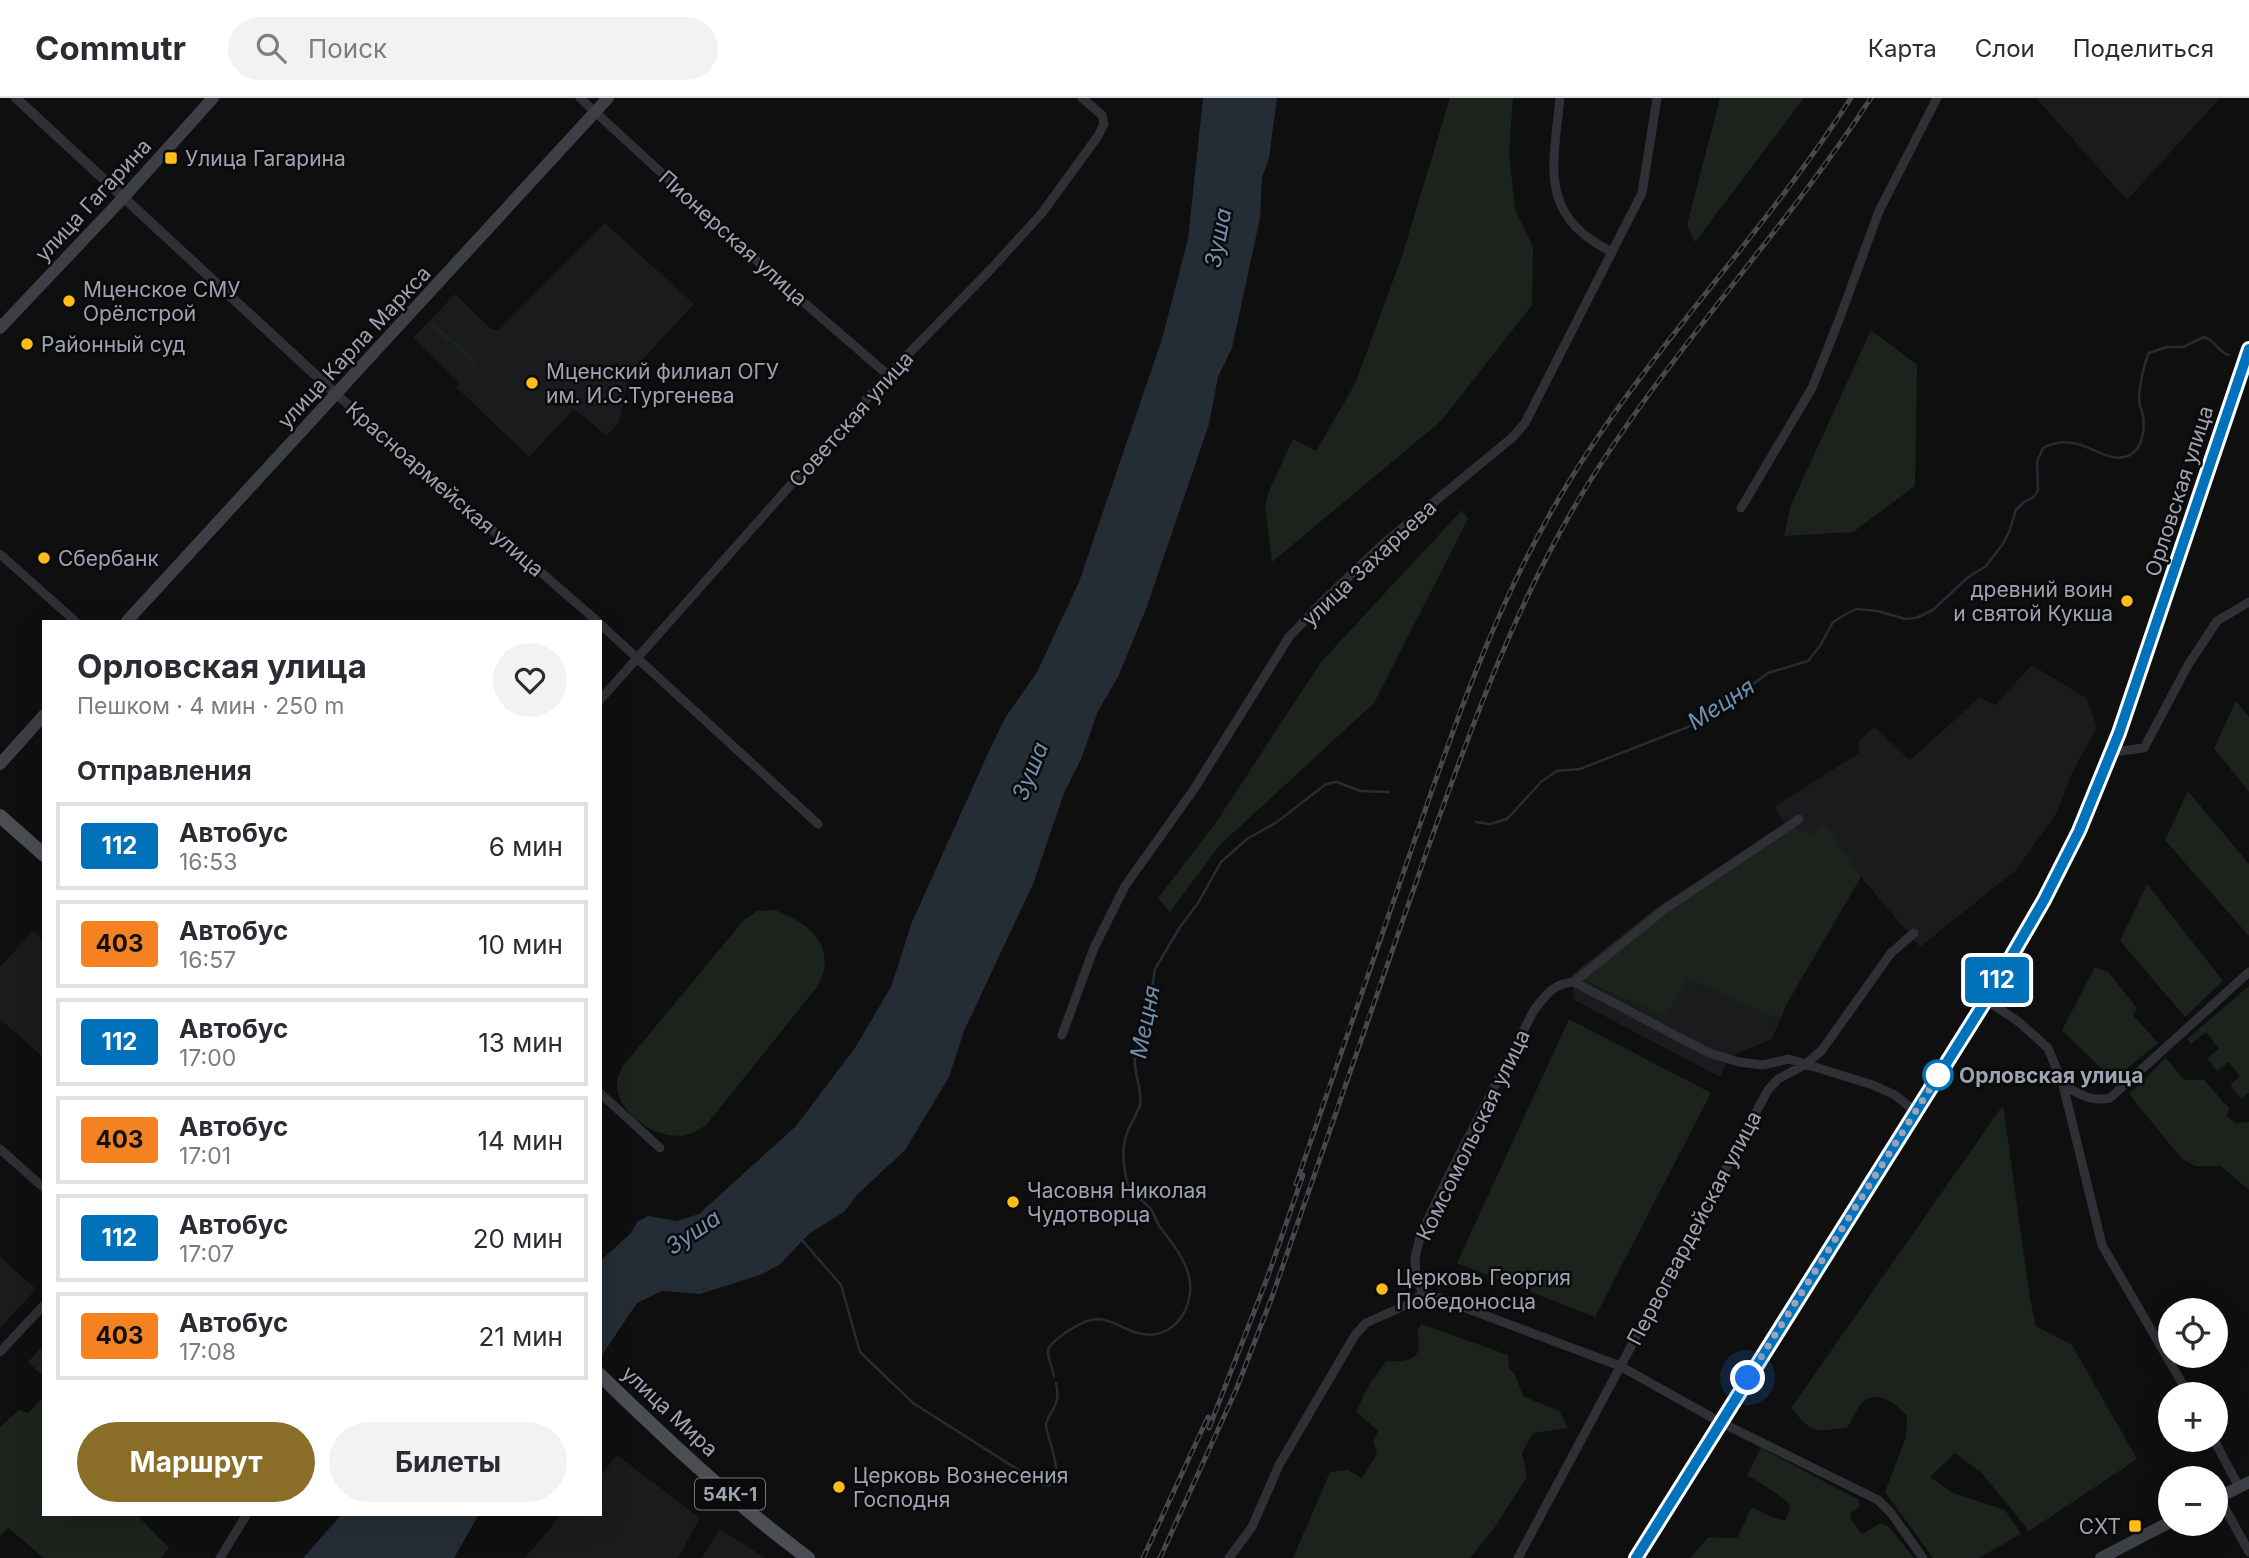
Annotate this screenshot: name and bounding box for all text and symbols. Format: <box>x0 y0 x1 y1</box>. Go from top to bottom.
search box <box>228 17 718 80</box>
text: Commutr <box>35 28 186 68</box>
icon: search <box>252 29 290 67</box>
text: Поиск <box>308 33 387 64</box>
text: Карта <box>1868 34 1937 63</box>
text: Слои <box>1975 34 2035 63</box>
text: Поделиться <box>2073 34 2214 63</box>
street label: улица Гагарина <box>30 134 156 266</box>
place label: Улица Гагарина <box>185 146 346 171</box>
marker: Улица Гагарина <box>163 150 179 166</box>
street label: Пионерская улица <box>654 165 812 311</box>
water label: Зуша <box>1199 206 1237 270</box>
street label: улица Карла Маркса <box>272 261 436 433</box>
place label: Мценское СМУ Орёлстрой <box>83 277 240 326</box>
marker: Мценское СМУ Орёлстрой <box>61 293 77 309</box>
place label: Районный суд <box>41 332 185 357</box>
marker: Районный суд <box>19 336 35 352</box>
street label: Советская улица <box>784 346 918 492</box>
place label: Мценский филиал ОГУ им. И.С.Тургенева <box>546 359 779 408</box>
marker: Мценский филиал ОГУ им. И.С.Тургенева <box>524 375 540 391</box>
street label: Красноармейская улица <box>341 396 549 582</box>
street label: Орловская улица <box>2140 403 2218 579</box>
street label: улица Захарьева <box>1297 494 1441 632</box>
place label: Сбербанк <box>58 546 160 571</box>
marker: Сбербанк <box>36 550 52 566</box>
place label: древний воин и святой Кукша <box>1953 577 2113 626</box>
marker: древний воин и святой Кукша <box>2119 593 2135 609</box>
button: heart <box>493 643 567 717</box>
text: Орловская улица <box>77 646 367 686</box>
water label: Мецня <box>1682 672 1760 736</box>
text: Пешком · 4 мин · 250 m <box>77 692 344 720</box>
water label: Зуша <box>1006 738 1054 804</box>
text: Отправления <box>77 755 252 786</box>
text: Автобус <box>179 817 288 848</box>
text: 112 <box>102 831 137 860</box>
text: 6 мин <box>489 831 563 862</box>
text: 16:53 <box>179 848 237 876</box>
text: Автобус <box>179 915 288 946</box>
text: 403 <box>96 929 143 958</box>
text: 10 мин <box>478 929 563 960</box>
text: 16:57 <box>179 946 236 974</box>
line badge: 112 <box>1957 957 2037 1003</box>
text: 112 <box>1979 965 2015 994</box>
water label: Мецня <box>1124 983 1166 1061</box>
text: Автобус <box>179 1013 288 1044</box>
street label: Комсомольская улица <box>1411 1025 1535 1245</box>
text: 112 <box>102 1027 137 1056</box>
text: 13 мин <box>478 1027 563 1058</box>
text: 17:00 <box>179 1044 236 1072</box>
marker: Орловская улица <box>1923 1060 1953 1090</box>
place label: Орловская улица <box>1959 1063 2143 1088</box>
street label: Первогвардейская улица <box>1622 1107 1766 1349</box>
text: Автобус <box>179 1111 288 1142</box>
text: 403 <box>96 1125 143 1154</box>
text: 14 мин <box>478 1125 563 1156</box>
text: 17:01 <box>179 1142 231 1170</box>
place label: Часовня Николая Чудотворца <box>1027 1178 1207 1227</box>
marker: Часовня Николая Чудотворца <box>1005 1194 1021 1210</box>
water label: Зуша <box>660 1204 726 1260</box>
text: Автобус <box>179 1209 288 1240</box>
text: 112 <box>102 1223 137 1252</box>
text: 20 мин <box>473 1223 563 1254</box>
text: 17:07 <box>179 1240 234 1268</box>
place label: Церковь Георгия Победоносца <box>1396 1265 1571 1314</box>
marker: Церковь Георгия Победоносца <box>1374 1281 1390 1297</box>
map controls <box>2158 1298 2228 1536</box>
button: locate <box>2158 1298 2228 1368</box>
text: Автобус <box>179 1307 288 1338</box>
text: 403 <box>96 1321 143 1350</box>
text: 21 мин <box>478 1321 563 1352</box>
text: 17:08 <box>179 1338 236 1366</box>
street label: улица Мира <box>617 1360 723 1462</box>
your location <box>1730 1360 1765 1395</box>
button: + <box>2158 1382 2228 1452</box>
button: Маршрут <box>77 1422 315 1502</box>
button: Билеты <box>329 1422 567 1502</box>
place label: Церковь Вознесения Господня <box>853 1463 1068 1512</box>
button: − <box>2158 1466 2228 1536</box>
road number: 54К-1 <box>695 1478 765 1510</box>
marker: Церковь Вознесения Господня <box>831 1479 847 1495</box>
place label: СХТ <box>2079 1514 2121 1539</box>
marker: СХТ <box>2127 1518 2143 1534</box>

